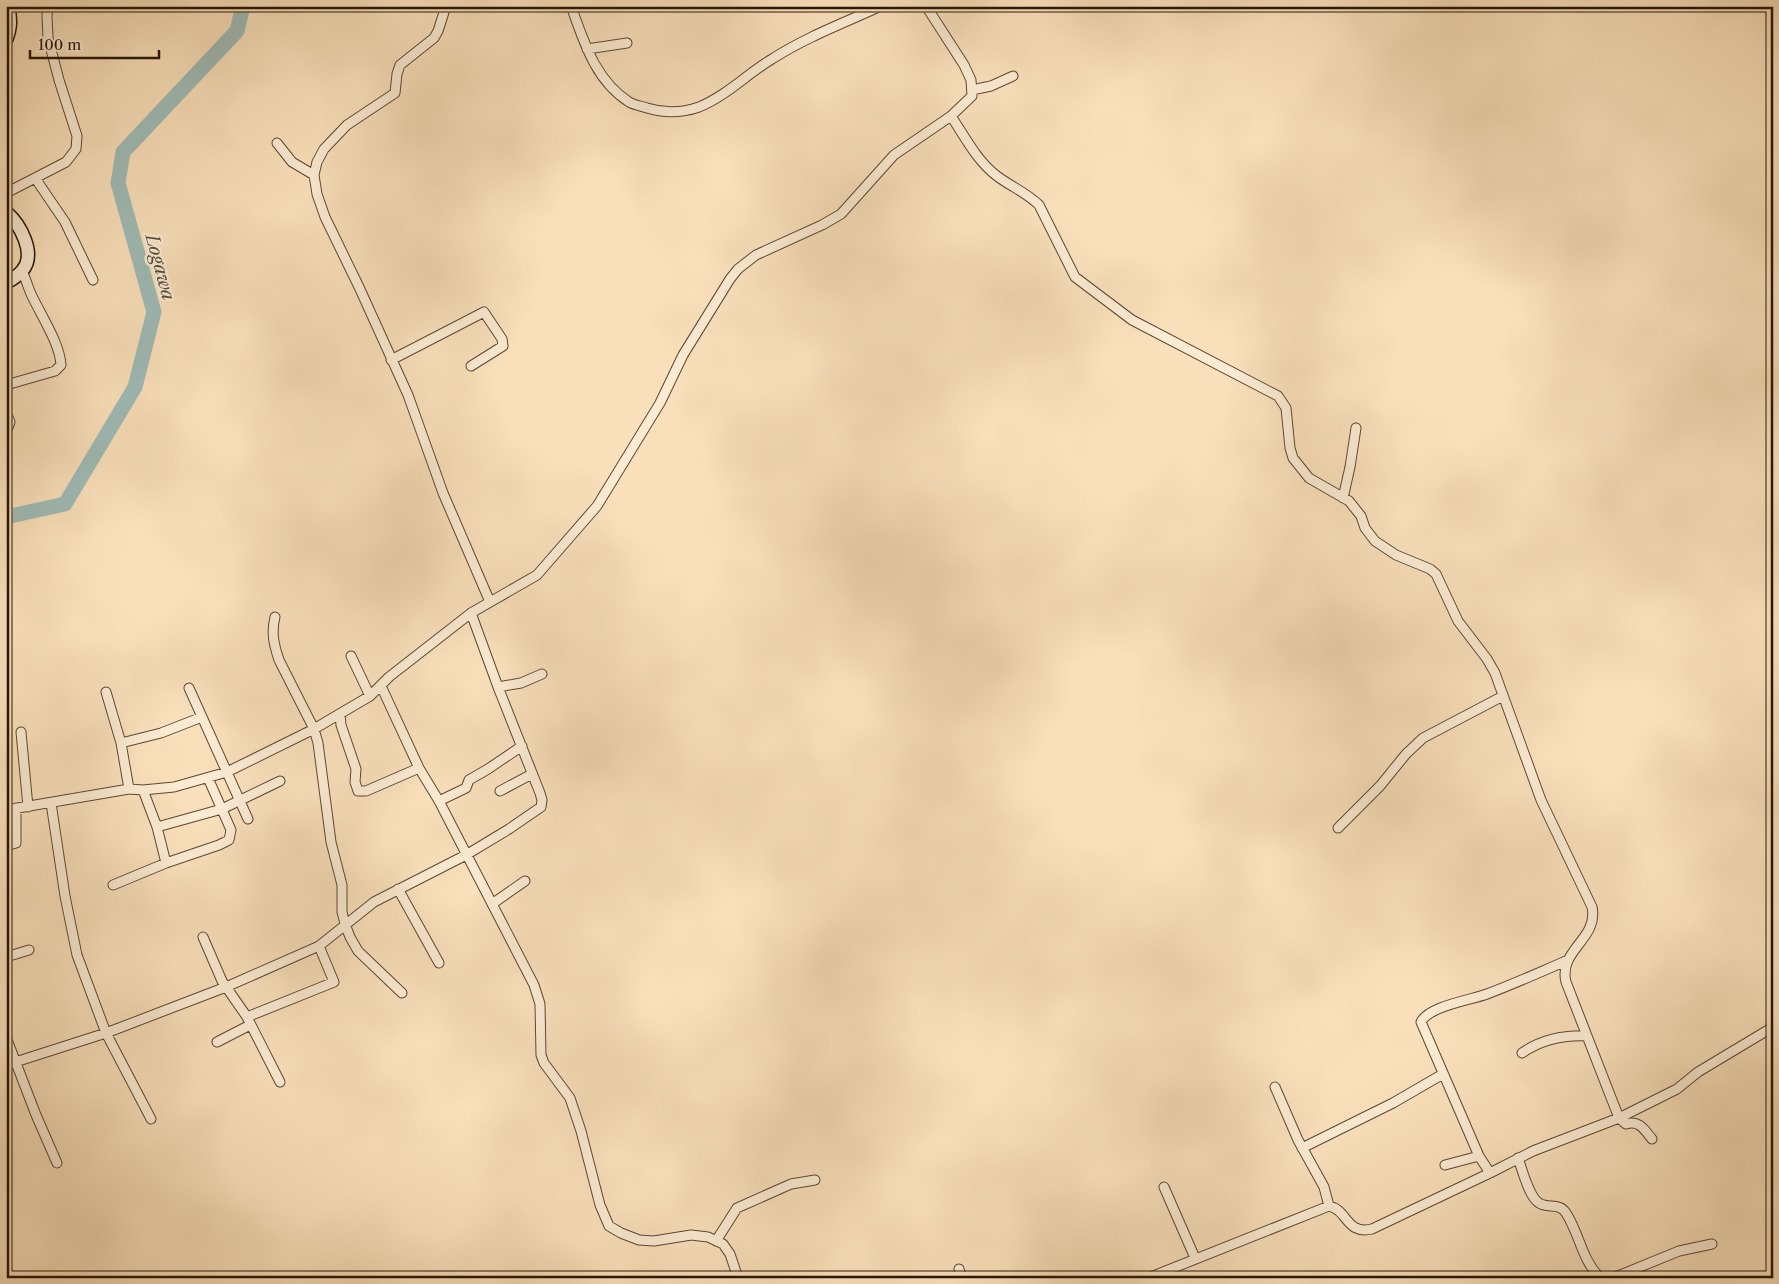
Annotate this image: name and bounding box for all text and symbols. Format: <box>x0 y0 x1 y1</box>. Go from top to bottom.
scale bar <box>30 28 159 60</box>
text: 100 m <box>38 35 81 54</box>
water label: Logawa <box>140 230 179 303</box>

